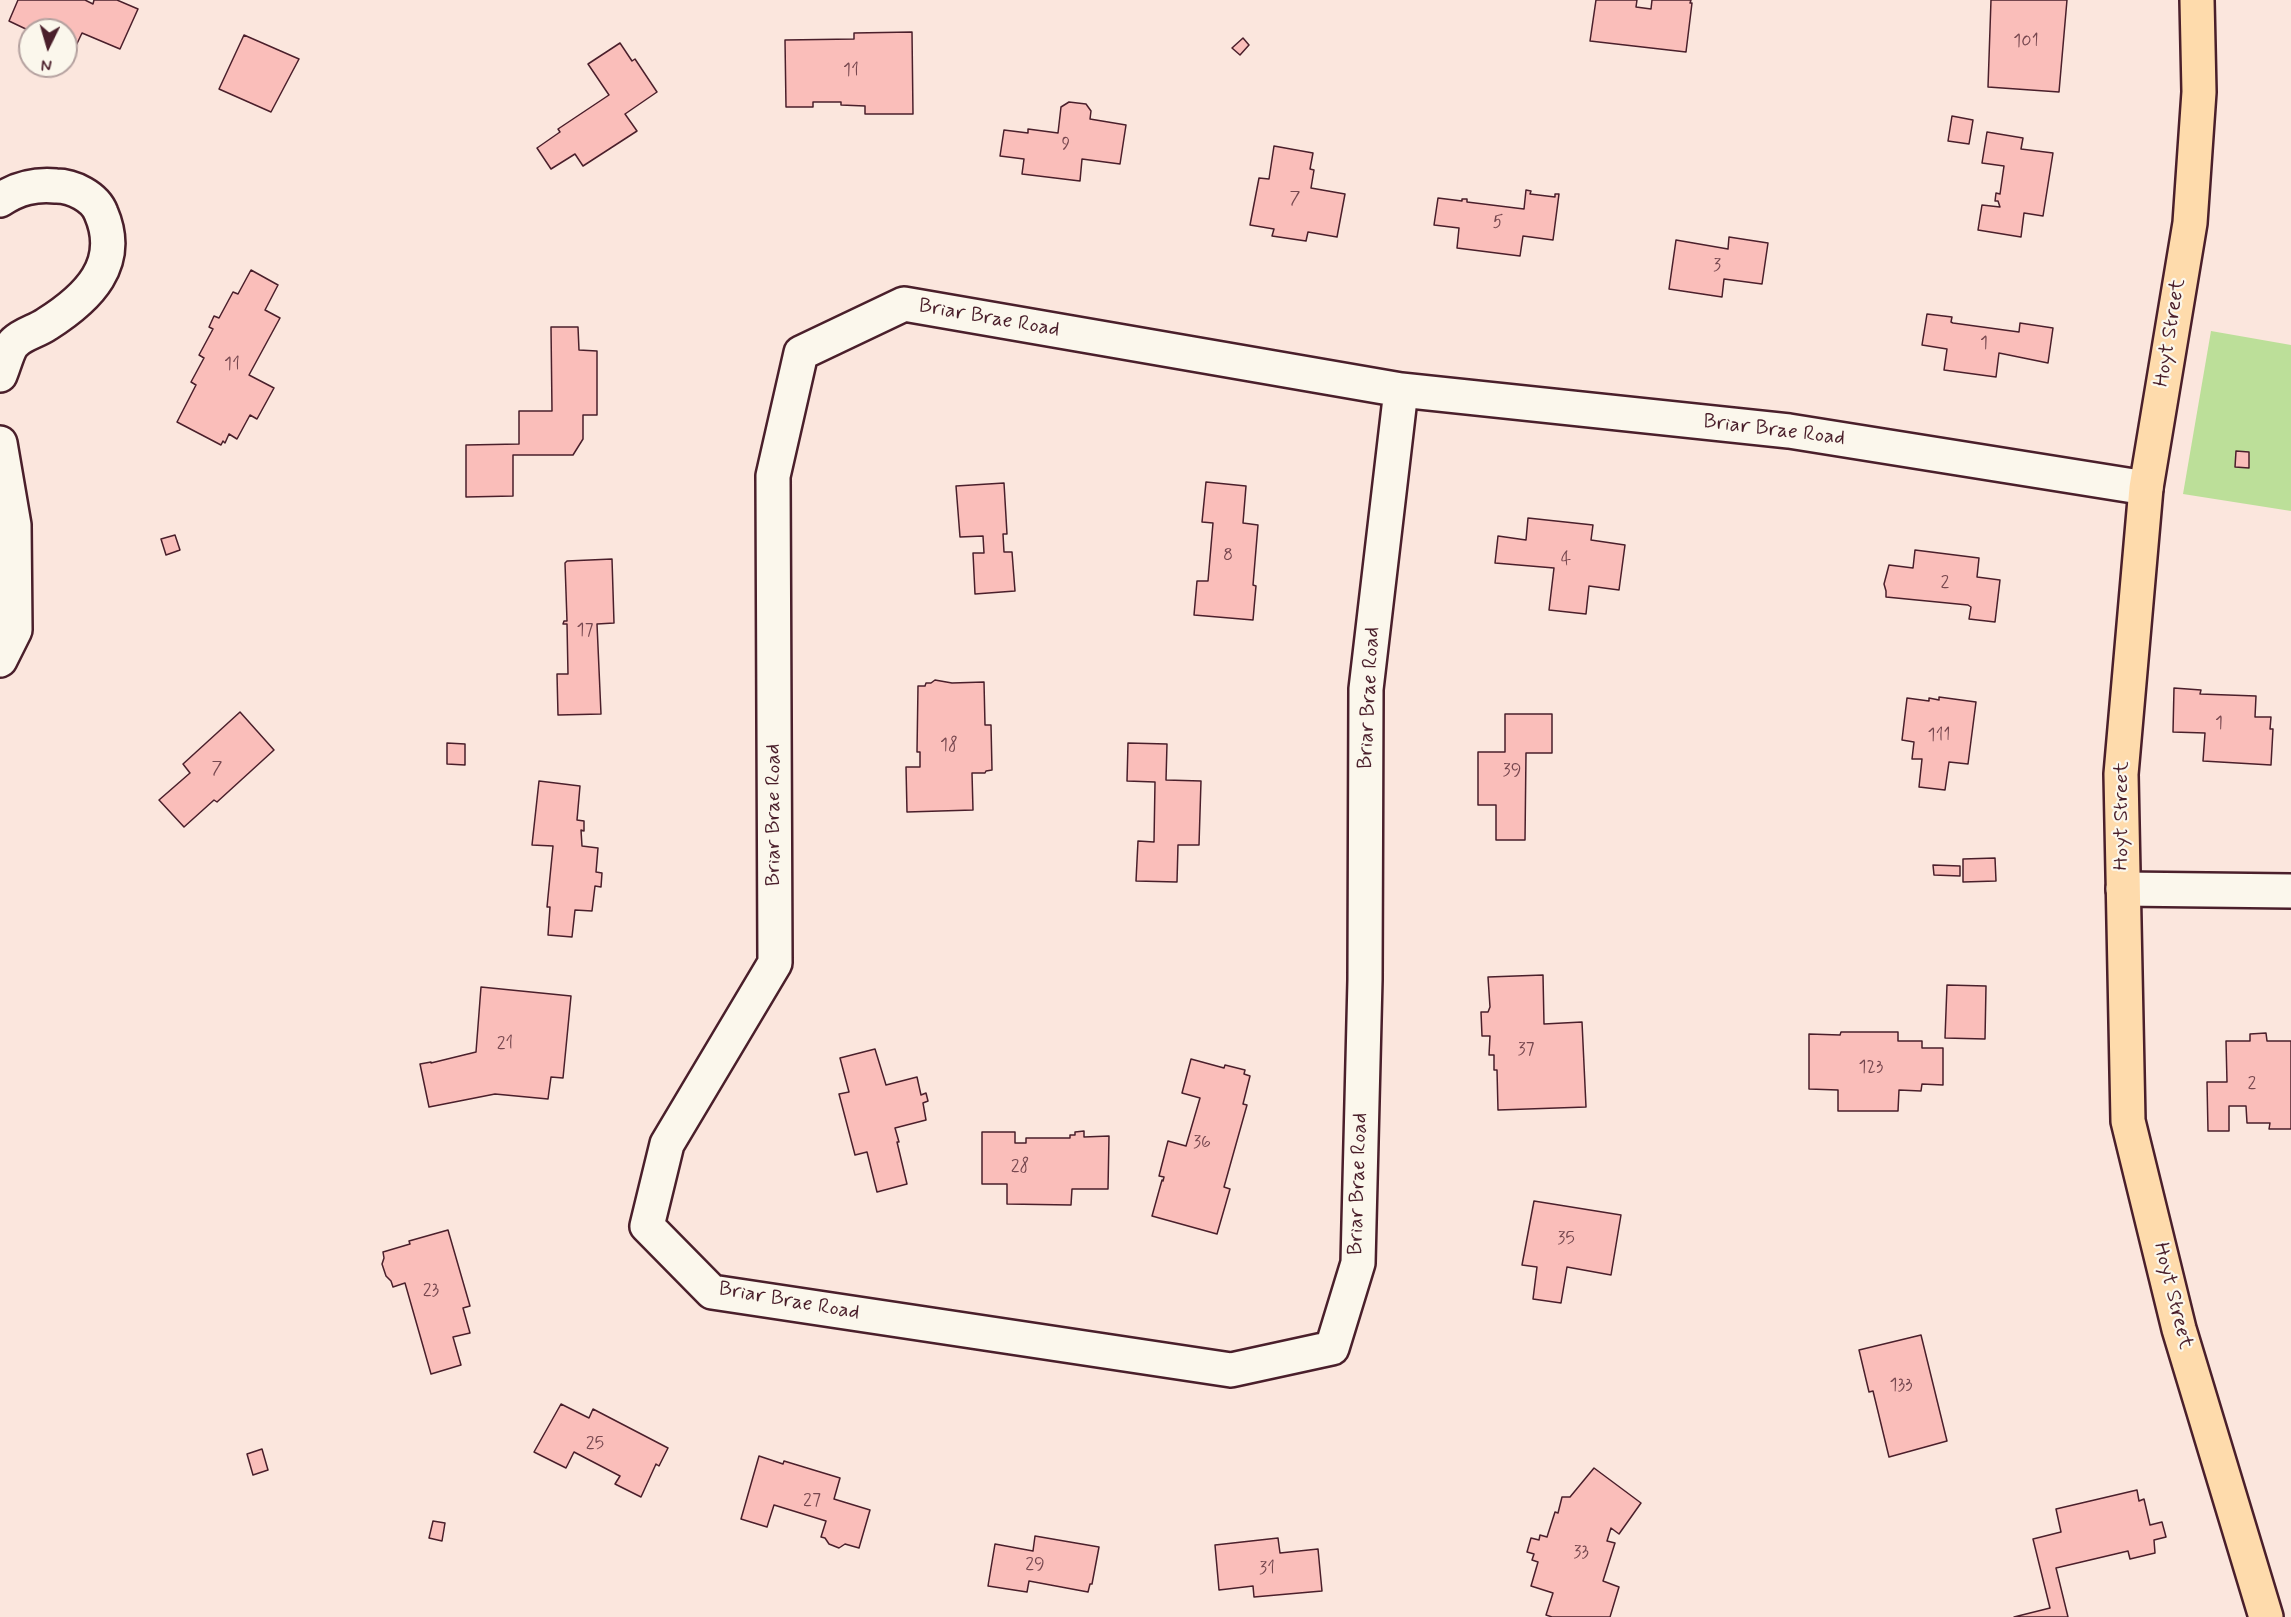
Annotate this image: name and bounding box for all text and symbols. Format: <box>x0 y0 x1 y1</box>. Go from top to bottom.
north arrow <box>18 18 78 78</box>
house number: 101 <box>2013 31 2039 53</box>
text: N <box>40 54 53 75</box>
house number: 11 <box>843 60 859 82</box>
house number: 9 <box>1062 134 1070 156</box>
house number: 7 <box>1290 188 1300 210</box>
house number: 5 <box>1493 212 1503 234</box>
house number: 3 <box>1713 255 1721 277</box>
street label: Hoyt Street <box>2150 277 2192 389</box>
street label: Briar Brae Road <box>917 294 1061 344</box>
house number: 1 <box>1980 333 1988 355</box>
house number: 11 <box>224 354 240 376</box>
street label: Briar Brae Road <box>1702 410 1846 452</box>
house number: 8 <box>1223 545 1233 567</box>
house number: 4 <box>1561 549 1571 571</box>
house number: 2 <box>1941 572 1949 594</box>
house number: 17 <box>576 620 594 642</box>
street label: Briar Brae Road <box>1354 626 1386 770</box>
house number: 1 <box>2215 713 2223 735</box>
house number: 111 <box>1928 725 1950 747</box>
house number: 18 <box>940 735 958 757</box>
street label: Briar Brae Road <box>762 744 788 886</box>
house number: 7 <box>212 758 222 780</box>
house number: 39 <box>1503 760 1521 782</box>
street label: Hoyt Street <box>2110 761 2136 871</box>
house number: 21 <box>497 1033 513 1055</box>
house number: 37 <box>1517 1039 1535 1061</box>
house number: 123 <box>1859 1057 1883 1079</box>
house number: 2 <box>2248 1073 2256 1095</box>
street label: Briar Brae Road <box>1344 1112 1374 1256</box>
house number: 36 <box>1193 1132 1211 1154</box>
house number: 28 <box>1011 1156 1029 1178</box>
house number: 35 <box>1557 1228 1575 1250</box>
street label: Hoyt Street <box>2147 1240 2197 1352</box>
street label: Briar Brae Road <box>717 1277 861 1327</box>
house number: 23 <box>423 1280 439 1302</box>
house number: 133 <box>1889 1375 1913 1397</box>
house number: 25 <box>586 1433 604 1455</box>
house number: 27 <box>803 1490 821 1512</box>
house number: 33 <box>1573 1542 1589 1564</box>
house number: 29 <box>1025 1554 1045 1576</box>
house number: 31 <box>1259 1558 1275 1580</box>

